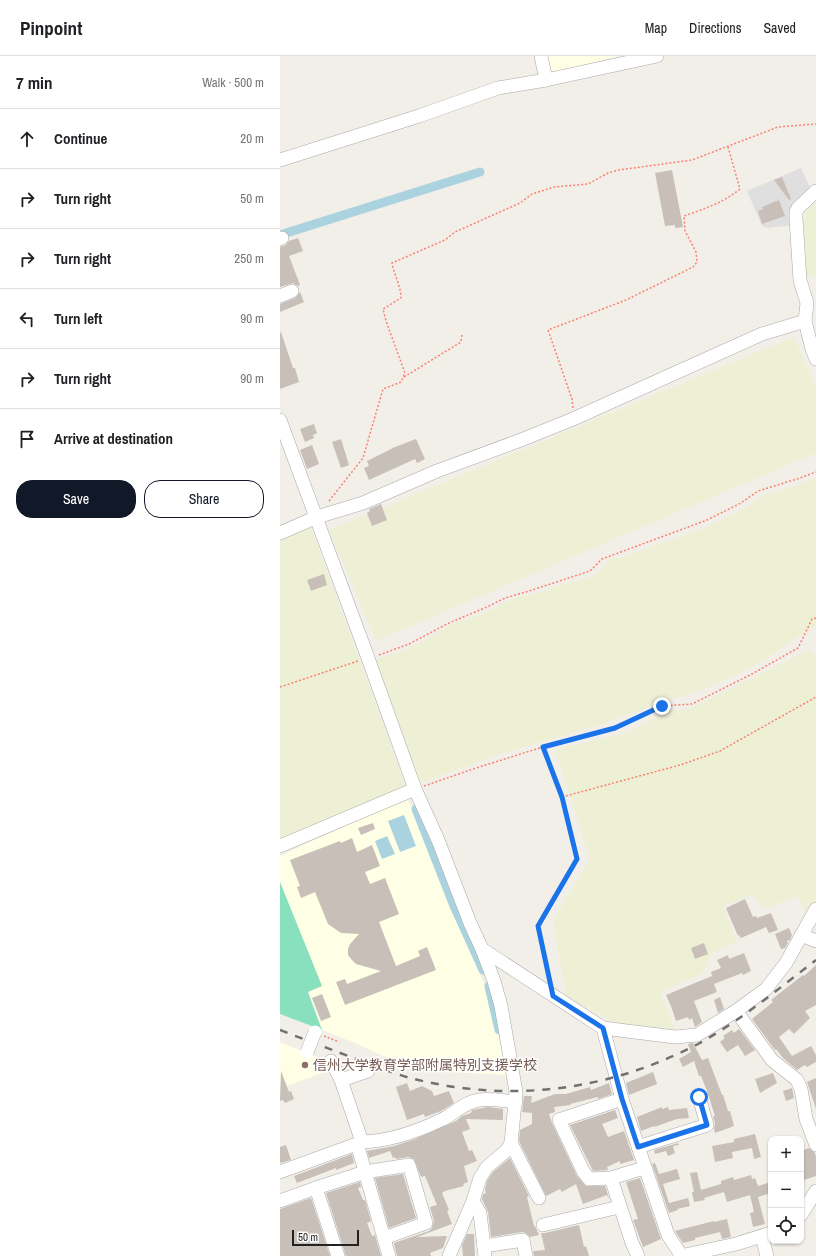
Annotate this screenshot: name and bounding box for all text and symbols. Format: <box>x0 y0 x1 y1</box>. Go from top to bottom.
text: Pinpoint <box>20 15 82 41</box>
text: Map <box>645 19 667 37</box>
text: Directions <box>689 19 741 37</box>
text: Saved <box>763 19 796 37</box>
text: 7 min <box>16 71 52 94</box>
text: Walk · 500 m <box>202 74 264 91</box>
icon: ahead <box>16 128 38 150</box>
text: Continue <box>54 128 107 149</box>
text: 20 m <box>240 130 264 147</box>
icon: right <box>16 188 38 210</box>
text: Turn right <box>54 188 111 209</box>
text: 50 m <box>240 190 264 207</box>
icon: right <box>16 248 38 270</box>
text: Turn right <box>54 248 111 269</box>
text: 250 m <box>234 250 264 267</box>
icon: left <box>16 308 38 330</box>
text: Turn left <box>54 308 102 329</box>
text: 90 m <box>240 310 264 327</box>
icon: right <box>16 368 38 390</box>
text: Turn right <box>54 368 111 389</box>
text: 90 m <box>240 370 264 387</box>
icon: arrive <box>16 428 38 450</box>
text: Arrive at destination <box>54 428 173 449</box>
button: Save <box>16 480 136 518</box>
button: Share <box>144 480 264 518</box>
route end <box>653 697 671 715</box>
place label: 信州大学教育学部附属特別支援学校 <box>313 1056 537 1074</box>
marker: 信州大学教育学部附属特別支援学校 <box>300 1060 310 1070</box>
route start <box>690 1088 708 1106</box>
map controls <box>768 1136 804 1244</box>
button: + <box>768 1136 804 1172</box>
button: − <box>768 1172 804 1208</box>
button: locate <box>768 1208 804 1244</box>
scale bar <box>292 1228 359 1247</box>
text: 50 m <box>298 1230 318 1244</box>

